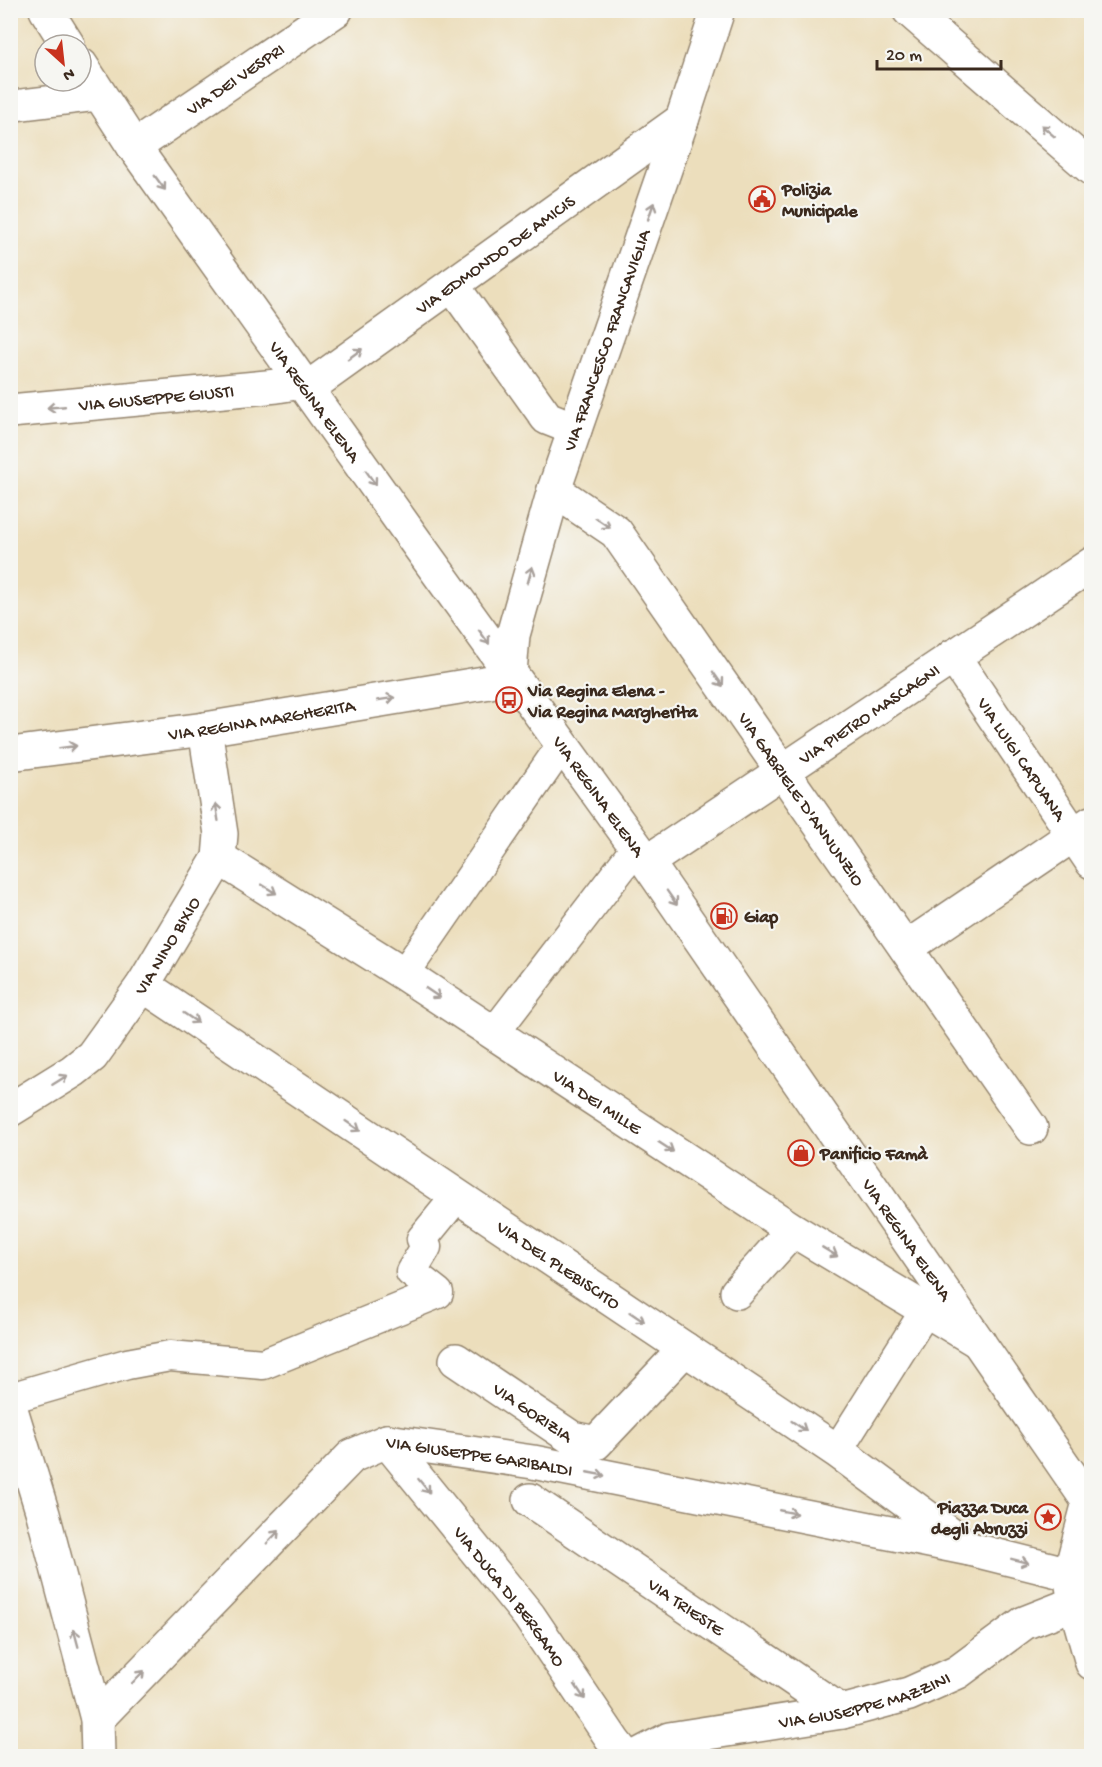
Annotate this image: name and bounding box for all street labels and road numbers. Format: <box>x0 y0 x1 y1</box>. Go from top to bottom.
street label: VIA DEI VESPRI <box>182 40 289 122</box>
street label: VIA EDMONDO DE AMICIS <box>412 191 581 321</box>
street label: VIA FRANCESCO FRANCAVIGLIA <box>560 226 657 455</box>
street label: VIA REGINA ELENA <box>263 337 364 468</box>
street label: VIA GIUSEPPE GIUSTI <box>77 382 235 418</box>
street label: VIA PIETRO MASCAGNI <box>795 661 945 771</box>
street label: VIA LUIGI CAPUANA <box>971 694 1070 827</box>
street label: VIA REGINA MARGHERITA <box>166 696 358 747</box>
street label: VIA GABRIELE D'ANNUNZIO <box>731 709 868 891</box>
street label: VIA REGINA ELENA <box>546 732 649 863</box>
street label: VIA NINO BIXIO <box>131 894 206 1001</box>
street label: VIA DEI MILLE <box>547 1066 645 1141</box>
street label: VIA REGINA ELENA <box>855 1175 956 1307</box>
street label: VIA DEL PLEBISCITO <box>491 1217 624 1315</box>
street label: VIA GORIZIA <box>487 1379 577 1449</box>
street label: VIA GIUSEPPE GARIBALDI <box>384 1433 574 1483</box>
street label: VIA DUCA DI BERGAMO <box>447 1522 568 1672</box>
street label: VIA TRIESTE <box>642 1574 728 1642</box>
street label: VIA GIUSEPPE MAZZINI <box>777 1669 954 1735</box>

